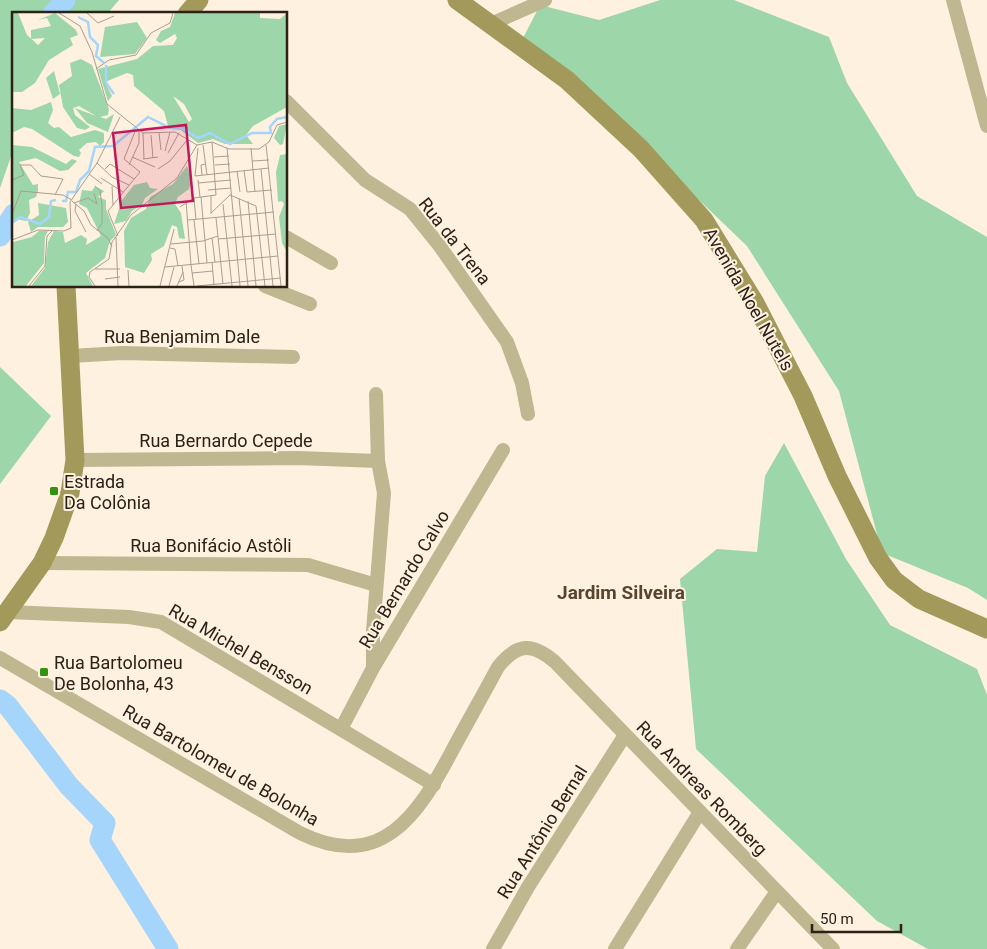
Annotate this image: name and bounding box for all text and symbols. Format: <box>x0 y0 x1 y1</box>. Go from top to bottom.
inset map <box>12 12 288 288</box>
street label: Rua da Trena <box>415 193 495 289</box>
street label: Avenida Noel Nutels <box>700 224 798 374</box>
street label: Rua Benjamim Dale <box>104 326 260 347</box>
street label: Rua Bernardo Cepede <box>139 430 313 451</box>
place label: Estrada Da Colônia <box>64 471 151 513</box>
marker: Estrada Da Colônia <box>48 485 60 497</box>
street label: Rua Bernardo Calvo <box>354 506 454 652</box>
street label: Rua Bonifácio Astôli <box>130 535 292 556</box>
district label: Jardim Silveira <box>557 581 685 604</box>
street label: Rua Michel Bensson <box>165 599 317 699</box>
place label: Rua Bartolomeu De Bolonha, 43 <box>54 652 183 694</box>
marker: Rua Bartolomeu De Bolonha, 43 <box>38 666 50 678</box>
street label: Rua Bartolomeu de Bolonha <box>119 700 323 830</box>
street label: Rua Andreas Romberg <box>632 716 772 860</box>
street label: Rua Antônio Bernal <box>493 762 591 902</box>
scale bar <box>812 902 901 934</box>
text: 50 m <box>820 910 854 928</box>

